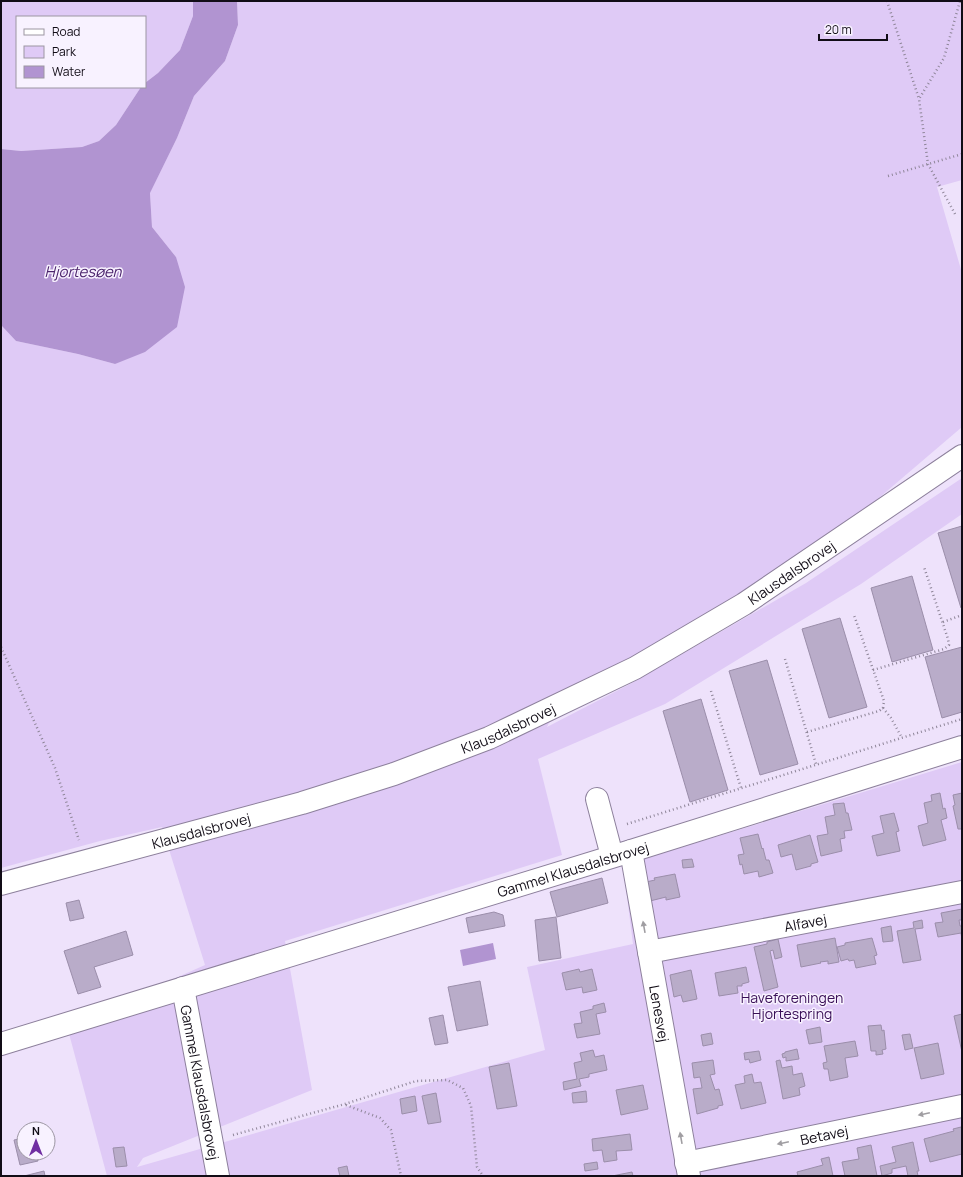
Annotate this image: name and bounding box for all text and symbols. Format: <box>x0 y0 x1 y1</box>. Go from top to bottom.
legend <box>16 16 146 88</box>
scale bar <box>819 16 887 42</box>
text: 20 m <box>825 21 852 38</box>
text: Road <box>52 23 80 40</box>
text: Park <box>52 43 77 60</box>
text: Water <box>52 63 86 80</box>
water label: Hjortesøen <box>45 261 123 282</box>
street label: Klausdalsbrovej <box>744 536 838 608</box>
street label: Klausdalsbrovej <box>458 698 558 757</box>
street label: Klausdalsbrovej <box>149 808 252 853</box>
street label: Gammel Klausdalsbrovej <box>495 837 651 901</box>
street label: Alfavej <box>782 909 828 935</box>
one-way arrow <box>641 921 647 933</box>
street label: Lenesvej <box>646 984 674 1043</box>
park label: Haveforeningen Hjortespring <box>741 988 843 1023</box>
street label: Gammel Klausdalsbrovej <box>177 1003 224 1161</box>
one-way arrow <box>918 1112 930 1118</box>
street label: Betavej <box>798 1120 850 1149</box>
north arrow <box>16 1121 56 1161</box>
text: N <box>32 1123 40 1138</box>
one-way arrow <box>678 1132 684 1144</box>
one-way arrow <box>777 1141 789 1147</box>

